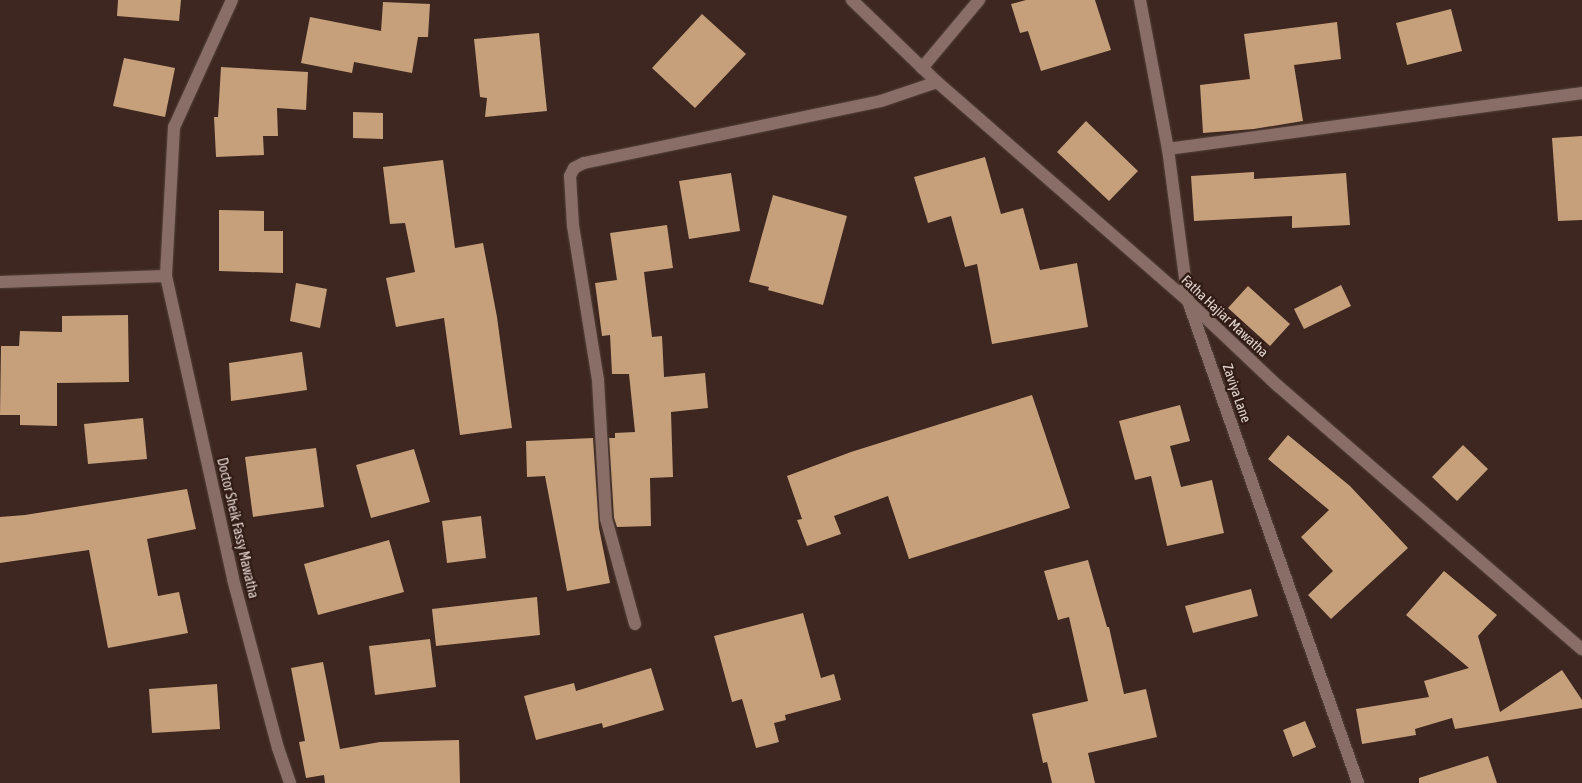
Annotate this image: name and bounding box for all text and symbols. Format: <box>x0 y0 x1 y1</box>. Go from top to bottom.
street label: Fatha Hajiar Mawatha <box>1178 271 1272 361</box>
street label: Zaviya Lane <box>1219 361 1255 425</box>
street label: Doctor Sheik Fassy Mawatha <box>214 456 262 600</box>

